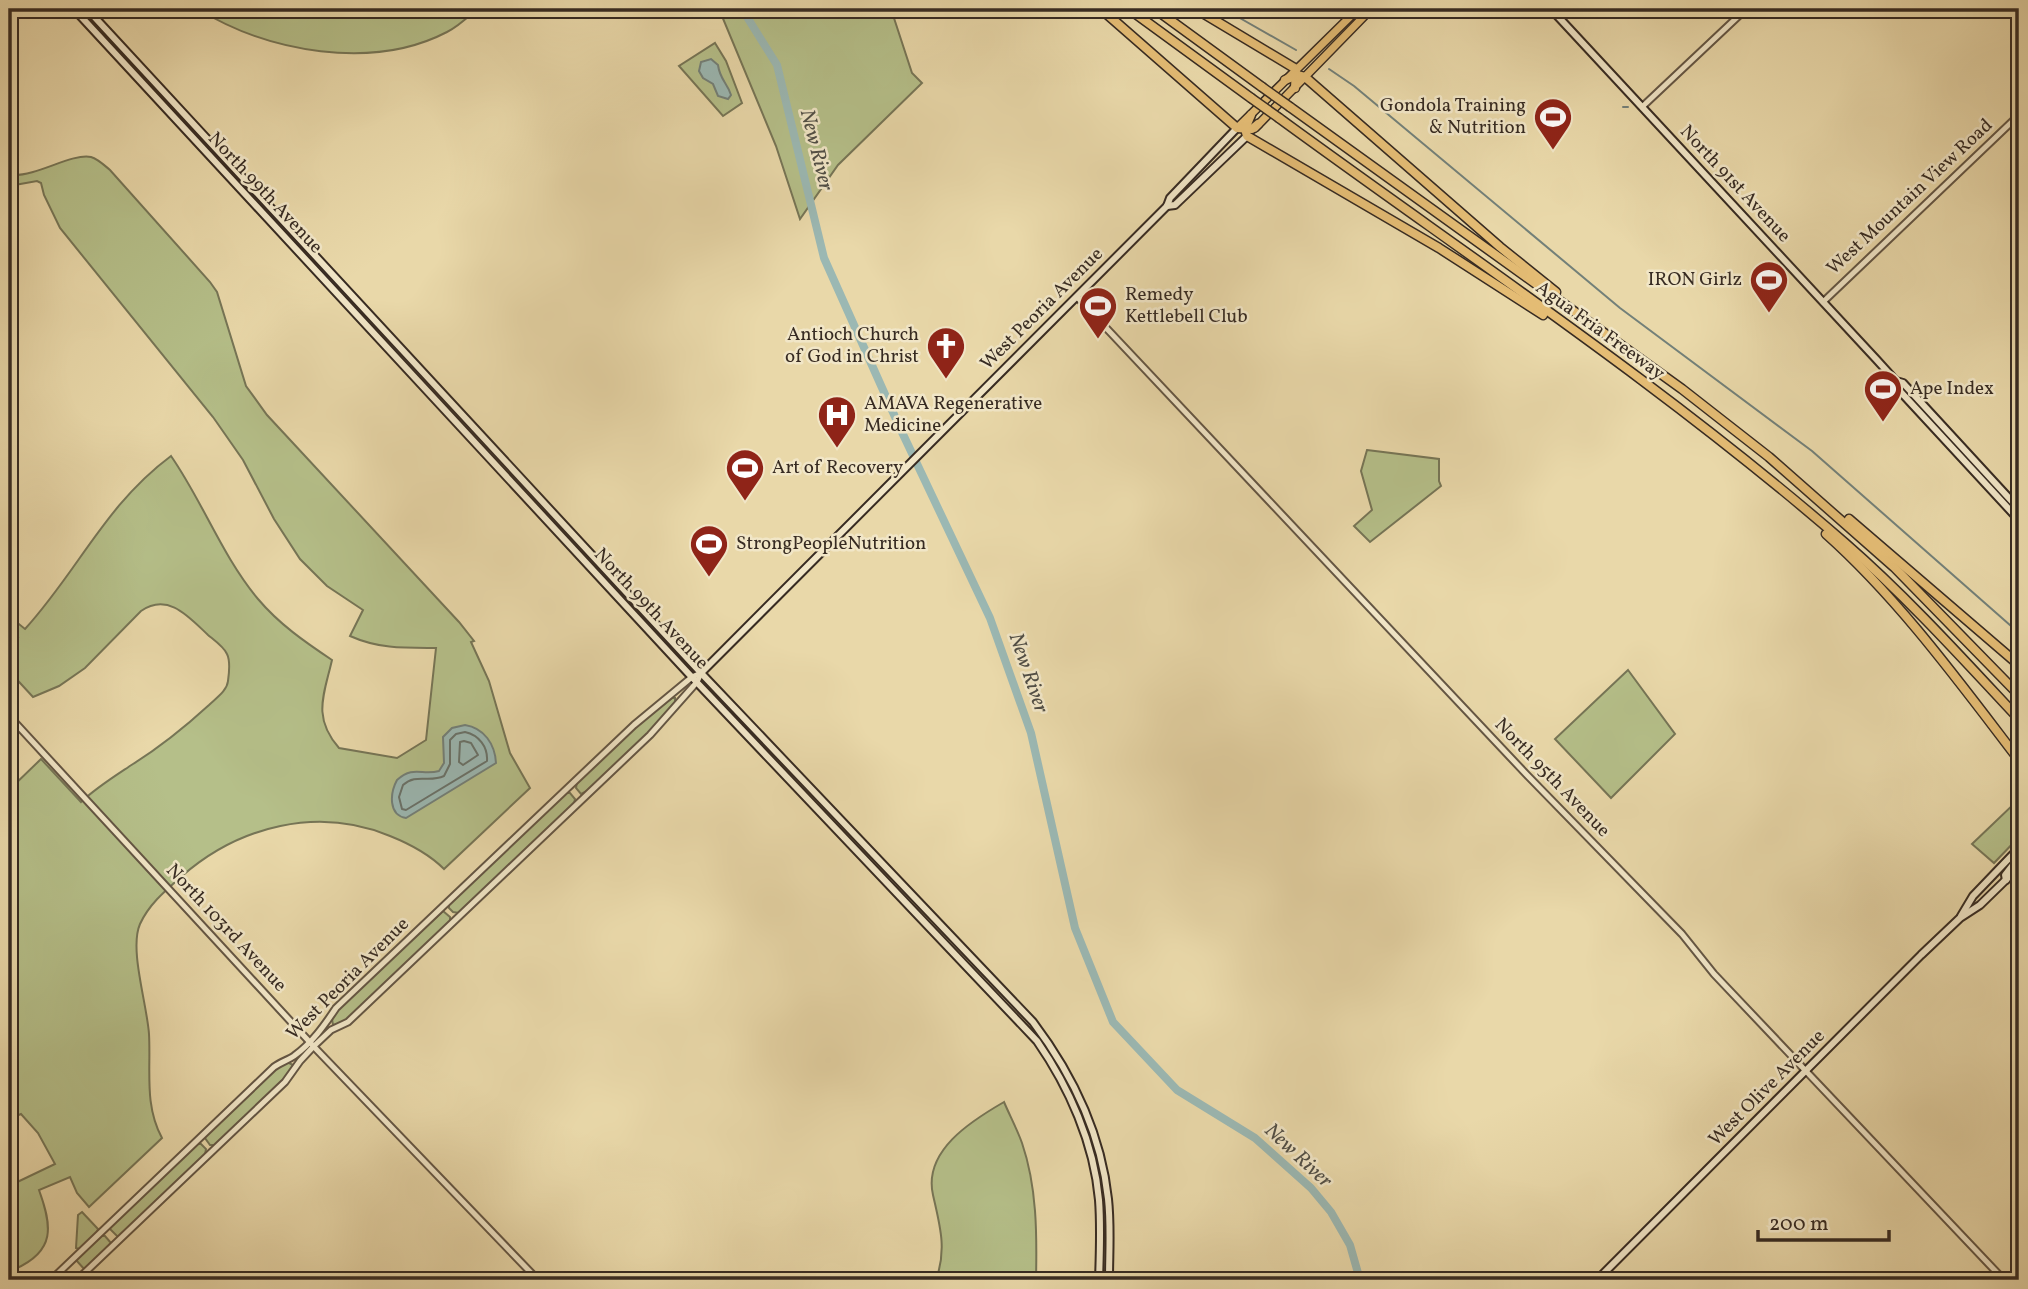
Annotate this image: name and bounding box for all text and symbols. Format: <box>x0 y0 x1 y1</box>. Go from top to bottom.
place label: Gondola Training & Nutrition <box>1380 93 1526 141</box>
sports icon: Gondola Training & Nutrition <box>1532 96 1574 151</box>
water label: New River <box>792 106 840 194</box>
street label: West Mountain View Road <box>1821 113 1999 281</box>
street label: North 91st Avenue <box>1674 120 1796 248</box>
street label: North 99th Avenue <box>202 126 328 260</box>
street label: West Peoria Avenue <box>975 242 1109 376</box>
sports icon: IRON Girlz <box>1748 259 1790 314</box>
place label: IRON Girlz <box>1648 267 1742 293</box>
street label: Agua Fria Freeway <box>1530 275 1670 387</box>
place label: Remedy Kettlebell Club <box>1125 282 1248 330</box>
sports icon: Remedy Kettlebell Club <box>1077 285 1119 340</box>
place label: Antioch Church of God in Christ <box>785 322 919 370</box>
church icon: Antioch Church of God in Christ <box>925 325 967 380</box>
sports icon: Ape Index <box>1862 368 1904 423</box>
place label: Ape Index <box>1910 376 1994 402</box>
place label: AMAVA Regenerative Medicine <box>864 391 1042 439</box>
hospital icon: AMAVA Regenerative Medicine <box>816 394 858 449</box>
sports icon: Art of Recovery <box>724 447 766 502</box>
place label: Art of Recovery <box>772 455 903 481</box>
sports icon: StrongPeopleNutrition <box>688 523 730 578</box>
place label: StrongPeopleNutrition <box>736 531 926 557</box>
street label: North 99th Avenue <box>588 542 714 676</box>
water label: New River <box>1001 629 1055 717</box>
street label: North 95th Avenue <box>1488 713 1616 843</box>
street label: North 103rd Avenue <box>160 858 292 998</box>
street label: West Peoria Avenue <box>281 912 415 1046</box>
street label: West Olive Avenue <box>1703 1024 1831 1152</box>
water label: New River <box>1258 1117 1338 1195</box>
scale bar <box>1758 1198 1890 1242</box>
text: 200 m <box>1769 1210 1829 1239</box>

